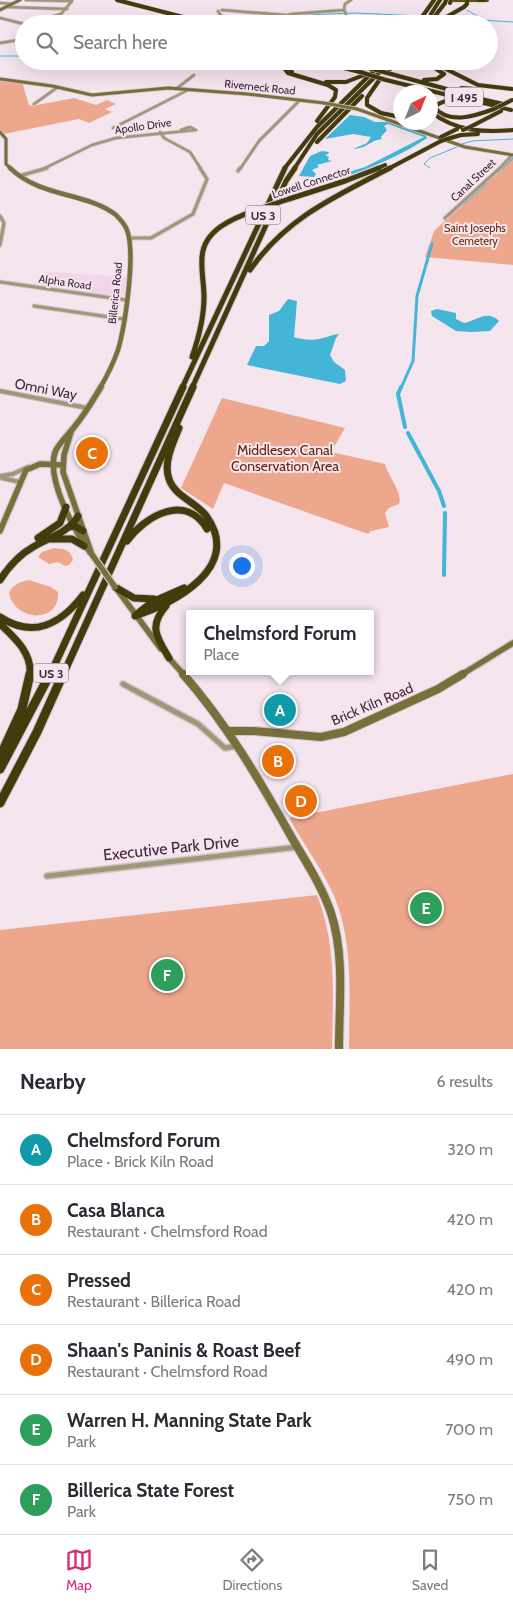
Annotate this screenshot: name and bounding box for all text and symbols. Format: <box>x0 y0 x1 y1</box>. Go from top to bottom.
search box <box>15 15 498 70</box>
icon: search <box>33 29 61 57</box>
text: Search here <box>73 31 167 54</box>
street label: Riverneck Road <box>224 76 296 98</box>
north arrow <box>393 85 438 130</box>
road number: I 495 <box>445 88 483 106</box>
street label: Apollo Drive <box>114 115 173 137</box>
street label: Canal Street <box>447 155 499 204</box>
street label: Lowell Connector <box>270 163 352 201</box>
road number: US 3 <box>246 206 280 224</box>
park label: Saint Josephs Cemetery <box>444 221 506 248</box>
street label: Billerica Road <box>105 261 125 325</box>
street label: Alpha Road <box>38 271 92 293</box>
street label: Omni Way <box>13 374 79 404</box>
pin: C <box>76 434 108 472</box>
park label: Middlesex Canal Conservation Area <box>231 441 339 475</box>
your location <box>229 553 255 579</box>
popup <box>186 610 374 675</box>
text: Chelmsford Forum <box>203 622 357 645</box>
text: Place <box>203 645 239 664</box>
road number: US 3 <box>34 664 68 682</box>
street label: Brick Kiln Road <box>328 679 416 729</box>
pin: A <box>264 691 296 729</box>
pin: B <box>262 742 294 780</box>
pin: D <box>285 782 317 820</box>
street label: Executive Park Drive <box>102 831 240 865</box>
pin: E <box>410 889 442 927</box>
pin: F <box>151 956 183 994</box>
text: Nearby <box>20 1069 86 1094</box>
text: 6 results <box>437 1072 493 1091</box>
text: Chelmsford Forum <box>67 1129 220 1152</box>
text: A <box>31 1140 41 1159</box>
text: 320 m <box>447 1140 493 1159</box>
text: Place · Brick Kiln Road <box>67 1152 214 1171</box>
text: Casa Blanca <box>67 1199 165 1222</box>
text: B <box>31 1210 41 1229</box>
text: 420 m <box>447 1210 493 1229</box>
text: Restaurant · Chelmsford Road <box>67 1222 268 1241</box>
text: Pressed <box>67 1269 131 1292</box>
text: C <box>31 1280 41 1299</box>
text: 420 m <box>447 1280 493 1299</box>
text: Restaurant · Billerica Road <box>67 1292 241 1311</box>
text: Shaan's Paninis & Roast Beef <box>67 1339 301 1362</box>
text: D <box>30 1350 42 1369</box>
text: 490 m <box>446 1350 493 1369</box>
text: Restaurant · Chelmsford Road <box>67 1362 268 1381</box>
text: Warren H. Manning State Park <box>67 1409 312 1432</box>
text: E <box>31 1420 41 1439</box>
text: 700 m <box>445 1420 493 1439</box>
text: Park <box>67 1432 96 1451</box>
text: Billerica State Forest <box>67 1479 234 1502</box>
text: F <box>32 1490 40 1509</box>
text: 750 m <box>447 1490 493 1509</box>
text: Park <box>67 1502 96 1521</box>
tab: Map <box>65 1546 93 1594</box>
tab: Directions <box>222 1546 282 1594</box>
tab: Saved <box>412 1546 448 1594</box>

